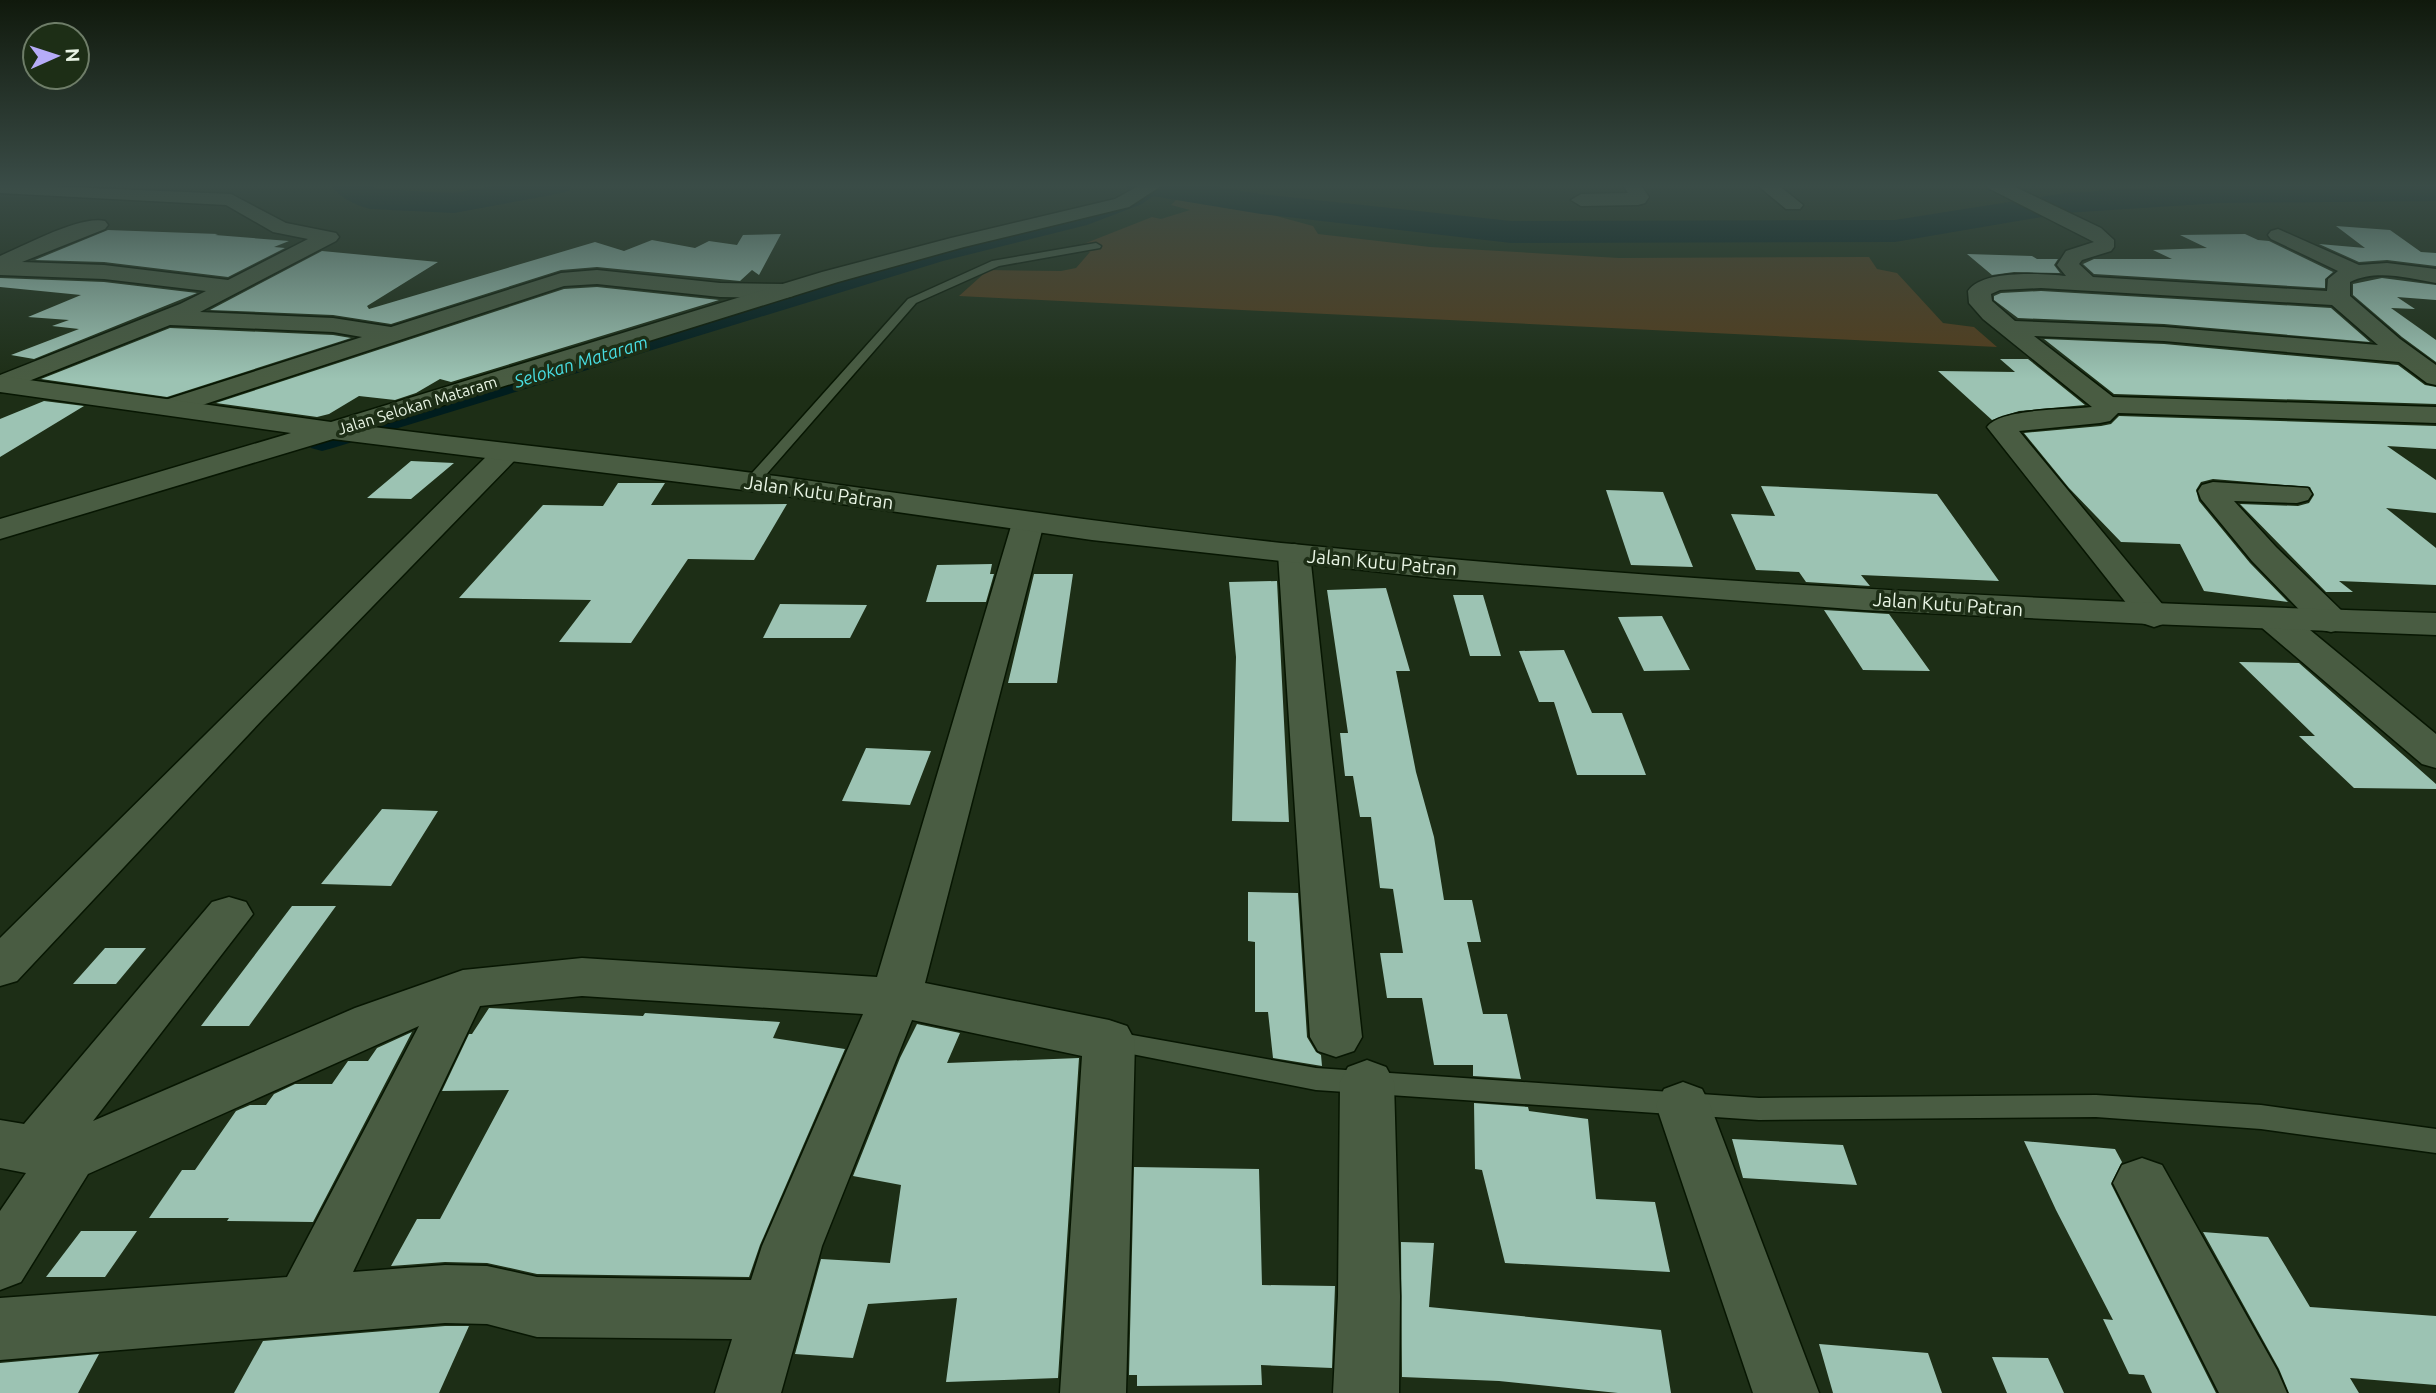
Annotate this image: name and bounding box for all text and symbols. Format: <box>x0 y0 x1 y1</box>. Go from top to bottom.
north arrow <box>21 21 91 91</box>
text: N <box>62 47 84 63</box>
water label: Selokan Mataram <box>510 331 650 391</box>
street label: Jalan Selokan Mataram <box>335 372 499 438</box>
street label: Jalan Kutu Patran <box>743 471 895 513</box>
street label: Jalan Kutu Patran <box>1306 544 1458 580</box>
street label: Jalan Kutu Patran <box>1872 588 2024 620</box>

